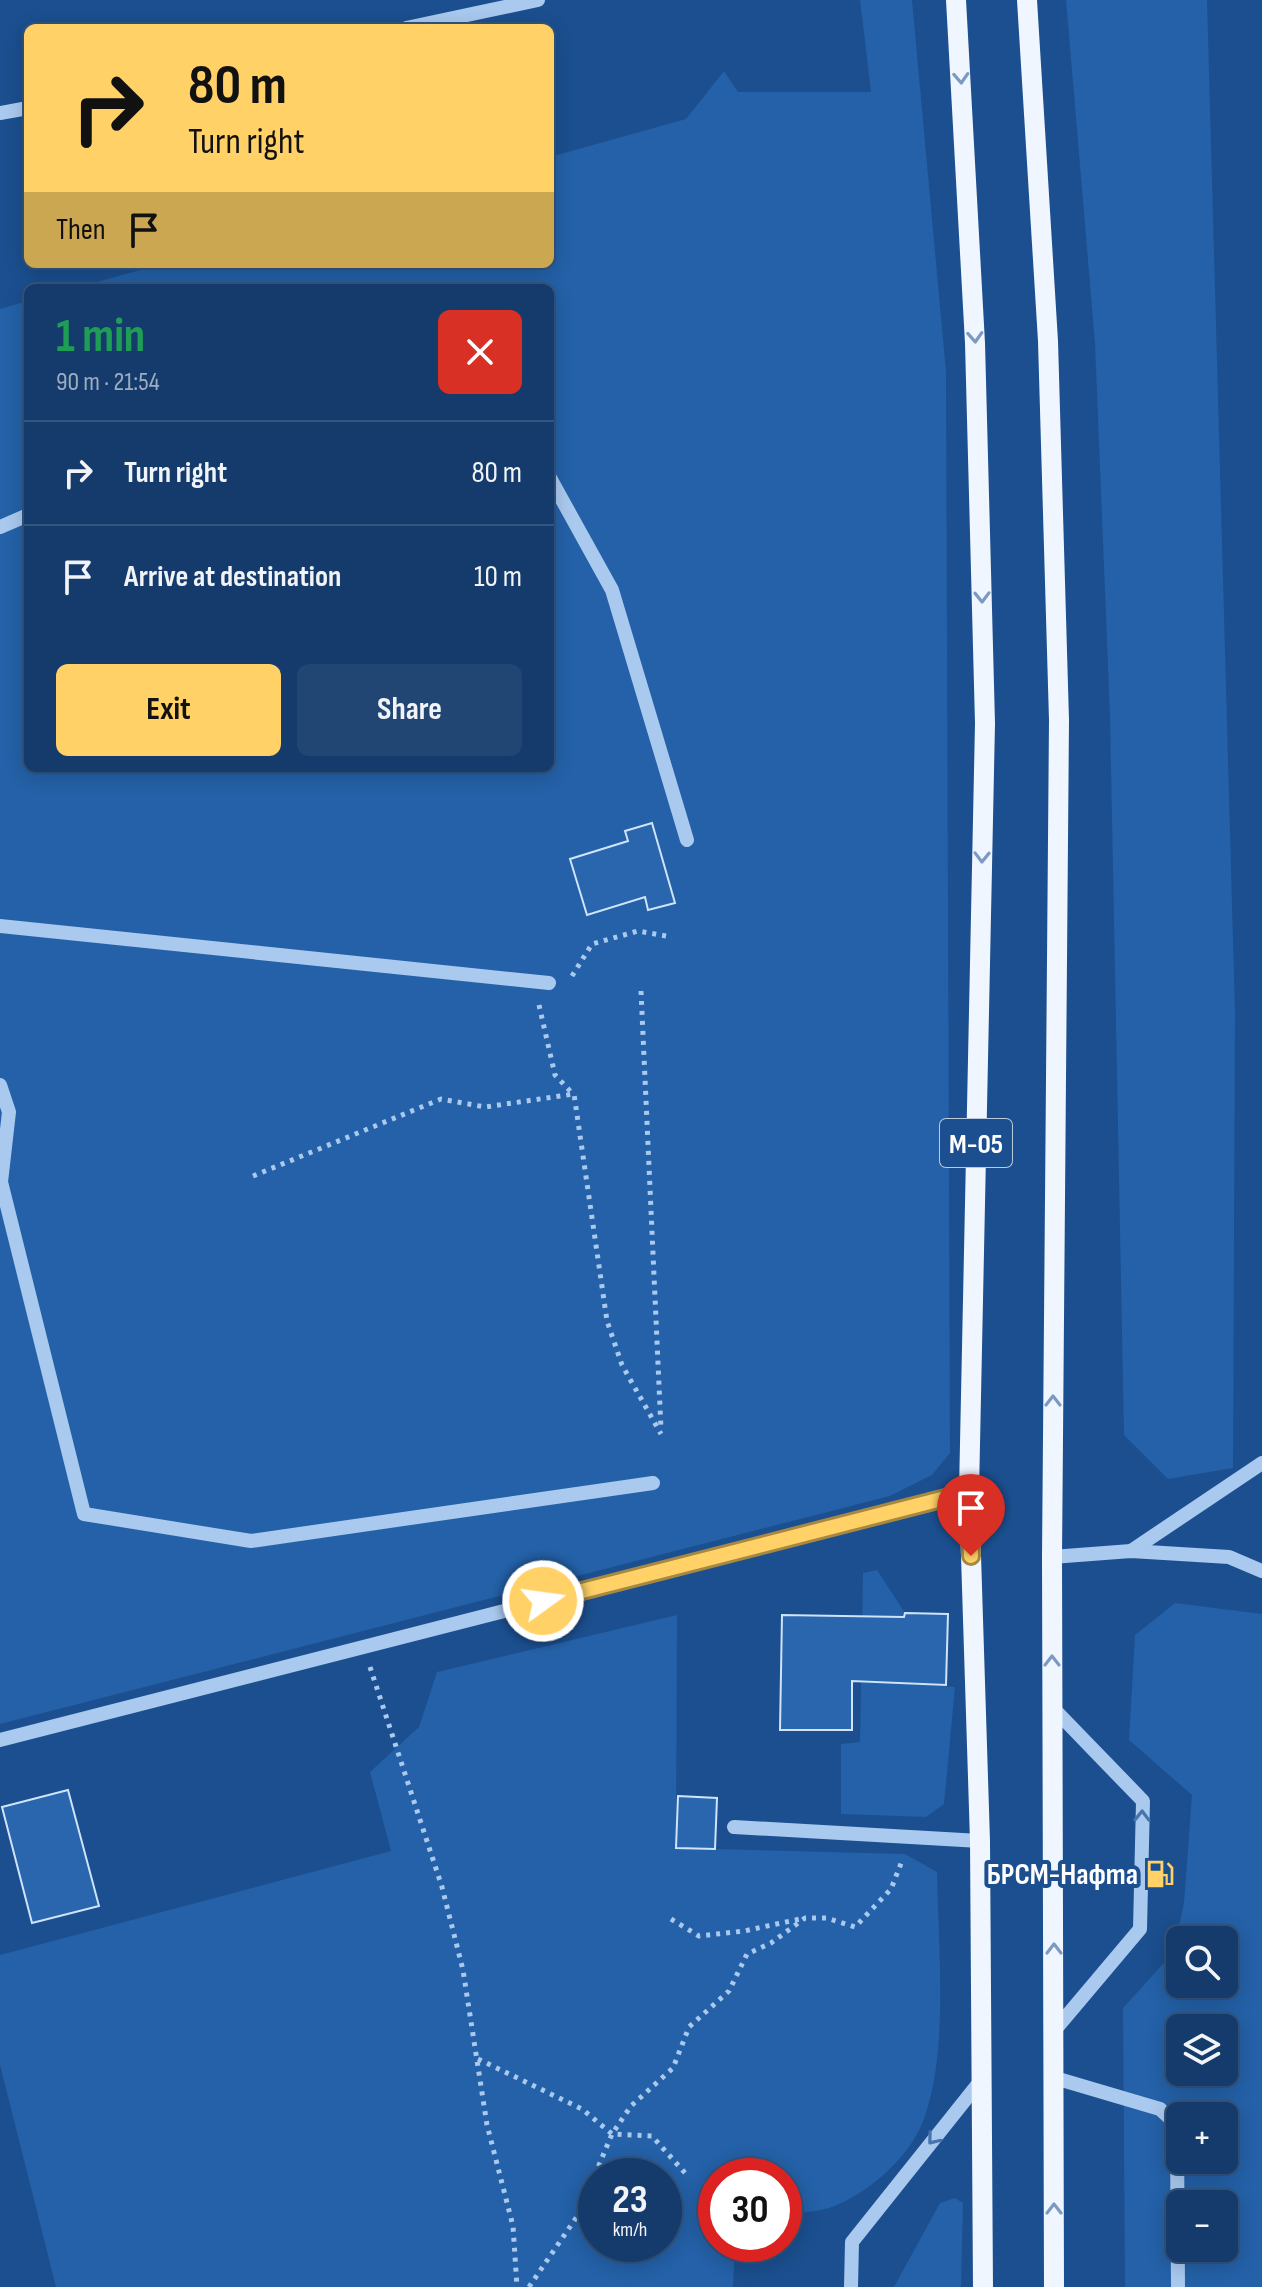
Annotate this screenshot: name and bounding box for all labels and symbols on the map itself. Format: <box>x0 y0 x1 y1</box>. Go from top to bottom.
one-way arrow <box>952 72 969 85</box>
one-way arrow <box>966 331 983 344</box>
one-way arrow <box>973 591 990 604</box>
one-way arrow <box>973 851 991 864</box>
road number: М-05 <box>940 1119 1012 1167</box>
one-way arrow <box>1045 1394 1062 1407</box>
pin <box>937 1474 1005 1556</box>
position arrow <box>501 1559 585 1643</box>
one-way arrow <box>1044 1654 1061 1667</box>
one-way arrow <box>1134 1809 1151 1822</box>
place label: БРСМ-Нафта <box>987 1857 1138 1893</box>
fuel station icon: БРСМ-Нафта <box>1145 1859 1175 1889</box>
one-way arrow <box>1045 1942 1063 1955</box>
one-way arrow <box>929 2130 943 2145</box>
speed limit sign: 30 <box>698 2158 802 2262</box>
one-way arrow <box>1045 2202 1063 2215</box>

